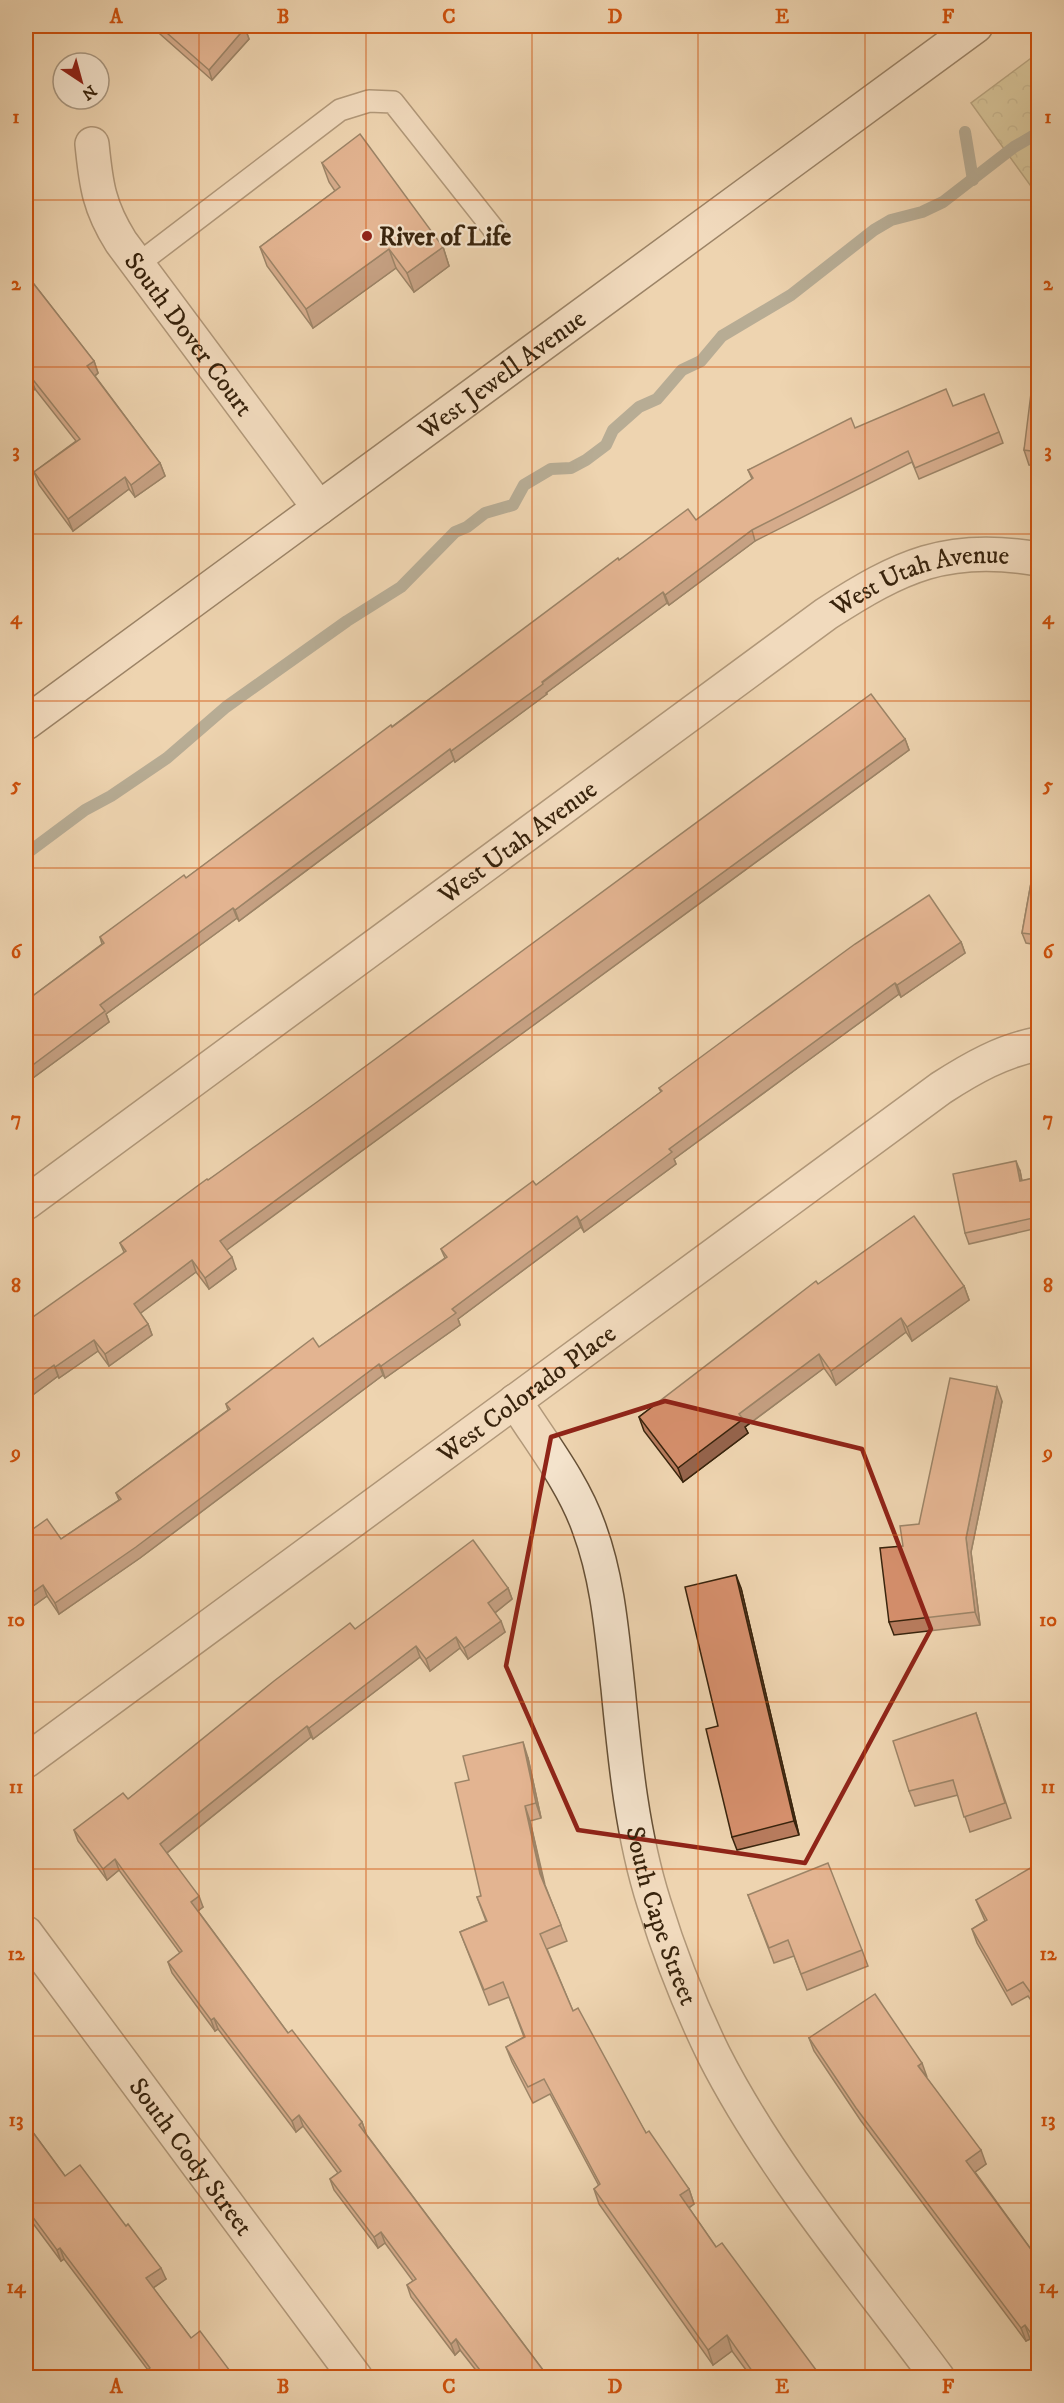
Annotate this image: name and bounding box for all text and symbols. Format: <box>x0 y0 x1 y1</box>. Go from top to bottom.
text: A <box>109 5 124 30</box>
text: B <box>277 5 289 30</box>
text: C <box>442 5 456 30</box>
text: D <box>608 5 623 30</box>
text: E <box>775 5 789 30</box>
text: F <box>942 5 955 30</box>
north arrow <box>51 51 111 111</box>
text: N <box>78 80 100 104</box>
text: 1 <box>12 105 20 130</box>
text: 1 <box>1044 105 1052 130</box>
place label: River of Life <box>379 221 511 254</box>
marker: River of Life <box>360 229 374 243</box>
street label: South Dover Court <box>116 246 260 423</box>
text: 2 <box>11 272 22 297</box>
text: 2 <box>1043 272 1054 297</box>
street label: West Jewell Avenue <box>411 303 593 448</box>
text: 3 <box>12 439 20 464</box>
text: 3 <box>1044 439 1052 464</box>
street label: West Utah Avenue <box>824 539 1010 625</box>
text: 4 <box>10 606 23 631</box>
text: 4 <box>1042 606 1055 631</box>
text: 5 <box>10 773 21 798</box>
street label: West Utah Avenue <box>431 773 604 912</box>
text: 5 <box>1042 773 1053 798</box>
text: 6 <box>11 940 23 965</box>
text: 6 <box>1043 940 1055 965</box>
text: 7 <box>11 1107 21 1132</box>
text: 7 <box>1043 1107 1053 1132</box>
text: 8 <box>11 1274 21 1299</box>
text: 8 <box>1043 1274 1053 1299</box>
street label: West Colorado Place <box>430 1318 623 1471</box>
text: 9 <box>9 1441 21 1466</box>
text: 9 <box>1041 1441 1053 1466</box>
text: 10 <box>7 1608 25 1633</box>
text: 10 <box>1039 1608 1057 1633</box>
text: 11 <box>9 1775 23 1800</box>
text: 11 <box>1041 1775 1055 1800</box>
street label: South Cape Street <box>618 1824 704 2010</box>
text: 12 <box>7 1942 26 1967</box>
text: 12 <box>1039 1942 1058 1967</box>
street label: South Cody Street <box>121 2072 260 2243</box>
text: 13 <box>9 2108 23 2133</box>
text: 13 <box>1041 2108 1055 2133</box>
text: 14 <box>7 2275 27 2300</box>
text: 14 <box>1039 2275 1059 2300</box>
text: A <box>109 2375 124 2400</box>
text: B <box>277 2375 289 2400</box>
text: C <box>442 2375 456 2400</box>
text: D <box>608 2375 623 2400</box>
text: E <box>775 2375 789 2400</box>
text: F <box>942 2375 955 2400</box>

